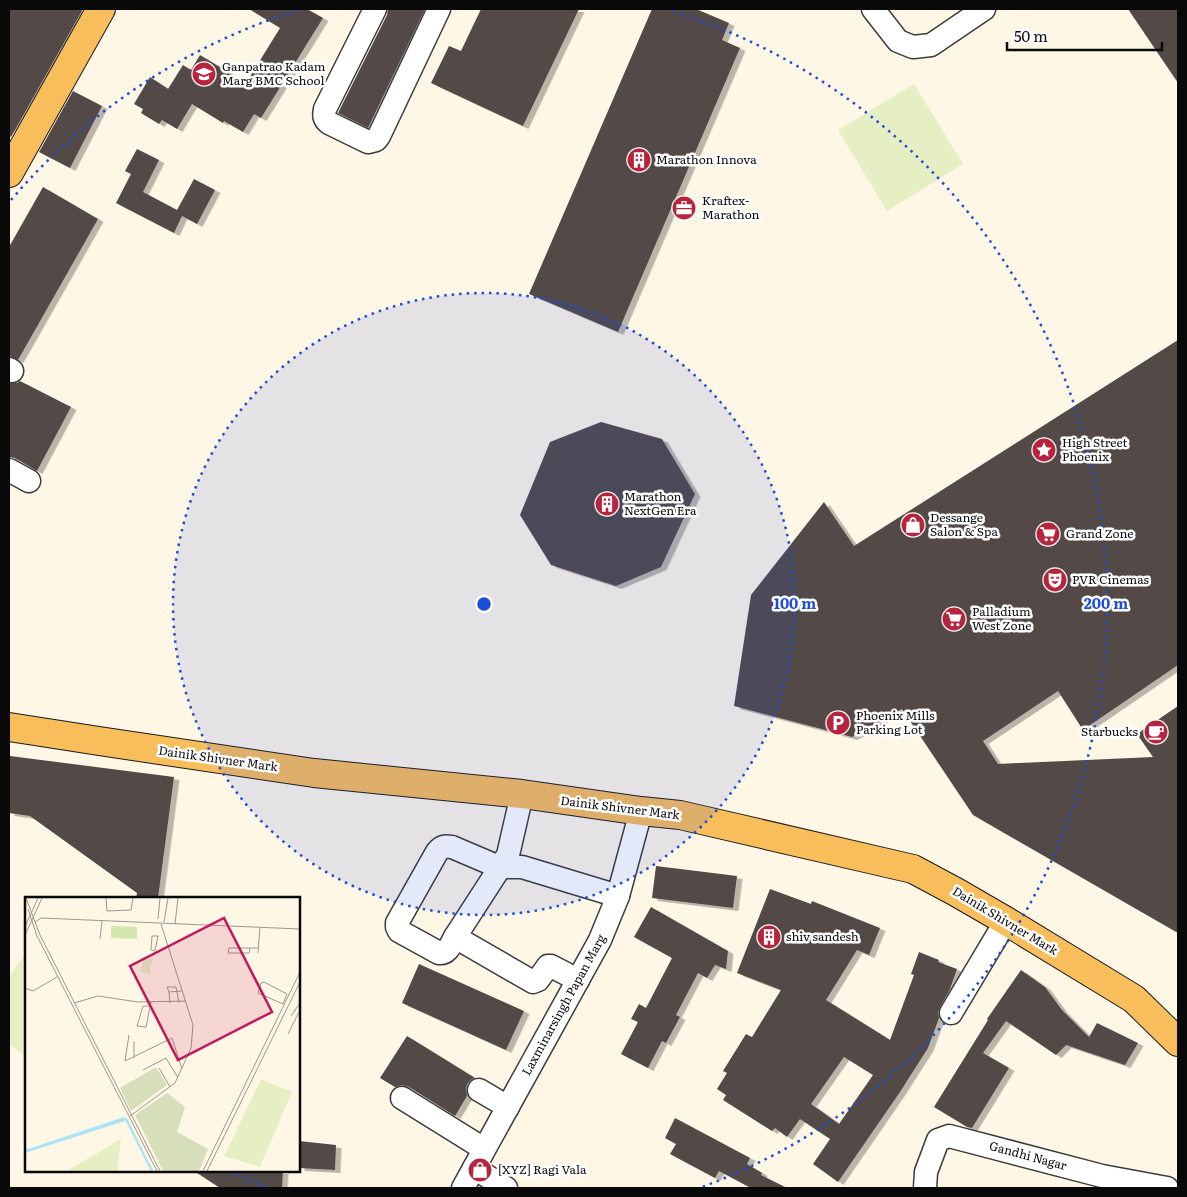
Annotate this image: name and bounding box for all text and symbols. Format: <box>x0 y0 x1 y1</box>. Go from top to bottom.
scale bar <box>1007 20 1162 52</box>
text: 50 m <box>1014 24 1048 47</box>
place label: Ganpatrao Kadam Marg BMC School <box>222 57 326 89</box>
school or university icon: Ganpatrao Kadam Marg BMC School <box>191 61 217 87</box>
building icon: Marathon Innova <box>626 147 652 173</box>
place label: Marathon Innova <box>656 150 757 168</box>
place label: Kraftex- Marathon <box>702 191 760 223</box>
office icon: Kraftex- Marathon <box>671 195 697 221</box>
place label: High Street Phoenix <box>1062 433 1127 465</box>
place icon: High Street Phoenix <box>1031 437 1057 463</box>
place label: Marathon NextGen Era <box>624 487 697 519</box>
building icon: Marathon NextGen Era <box>594 491 620 517</box>
place label: Dessange Salon & Spa <box>930 508 998 540</box>
shop icon: Dessange Salon & Spa <box>900 512 926 538</box>
supermarket icon: Grand Zone <box>1035 521 1061 547</box>
place label: Grand Zone <box>1066 524 1134 542</box>
theatre icon: PVR Cinemas <box>1042 567 1068 593</box>
place label: PVR Cinemas <box>1072 570 1150 588</box>
text: 100 m <box>774 591 816 614</box>
text: 200 m <box>1084 591 1128 614</box>
centre of rings <box>475 595 493 613</box>
place label: Palladium West Zone <box>972 602 1032 634</box>
supermarket icon: Palladium West Zone <box>941 606 967 632</box>
place label: Phoenix Mills Parking Lot <box>856 706 935 738</box>
parking icon: Phoenix Mills Parking Lot <box>825 710 851 736</box>
cafe icon: Starbucks <box>1143 719 1169 745</box>
place label: Starbucks <box>1081 722 1139 740</box>
street label: Dainik Shivner Mark <box>157 741 280 775</box>
street label: Dainik Shivner Mark <box>559 791 682 823</box>
street label: Dainik Shivner Mark <box>949 881 1062 959</box>
inset map <box>25 897 300 1172</box>
building icon: shiv sandesh <box>756 924 782 950</box>
place label: shiv sandesh <box>786 927 859 945</box>
street label: Laxminarsingh Papan Marg <box>517 930 610 1078</box>
street label: Gandhi Nagar <box>988 1136 1069 1174</box>
shop icon: [XYZ] Ragi Vala <box>467 1157 493 1183</box>
place label: [XYZ] Ragi Vala <box>498 1160 587 1178</box>

